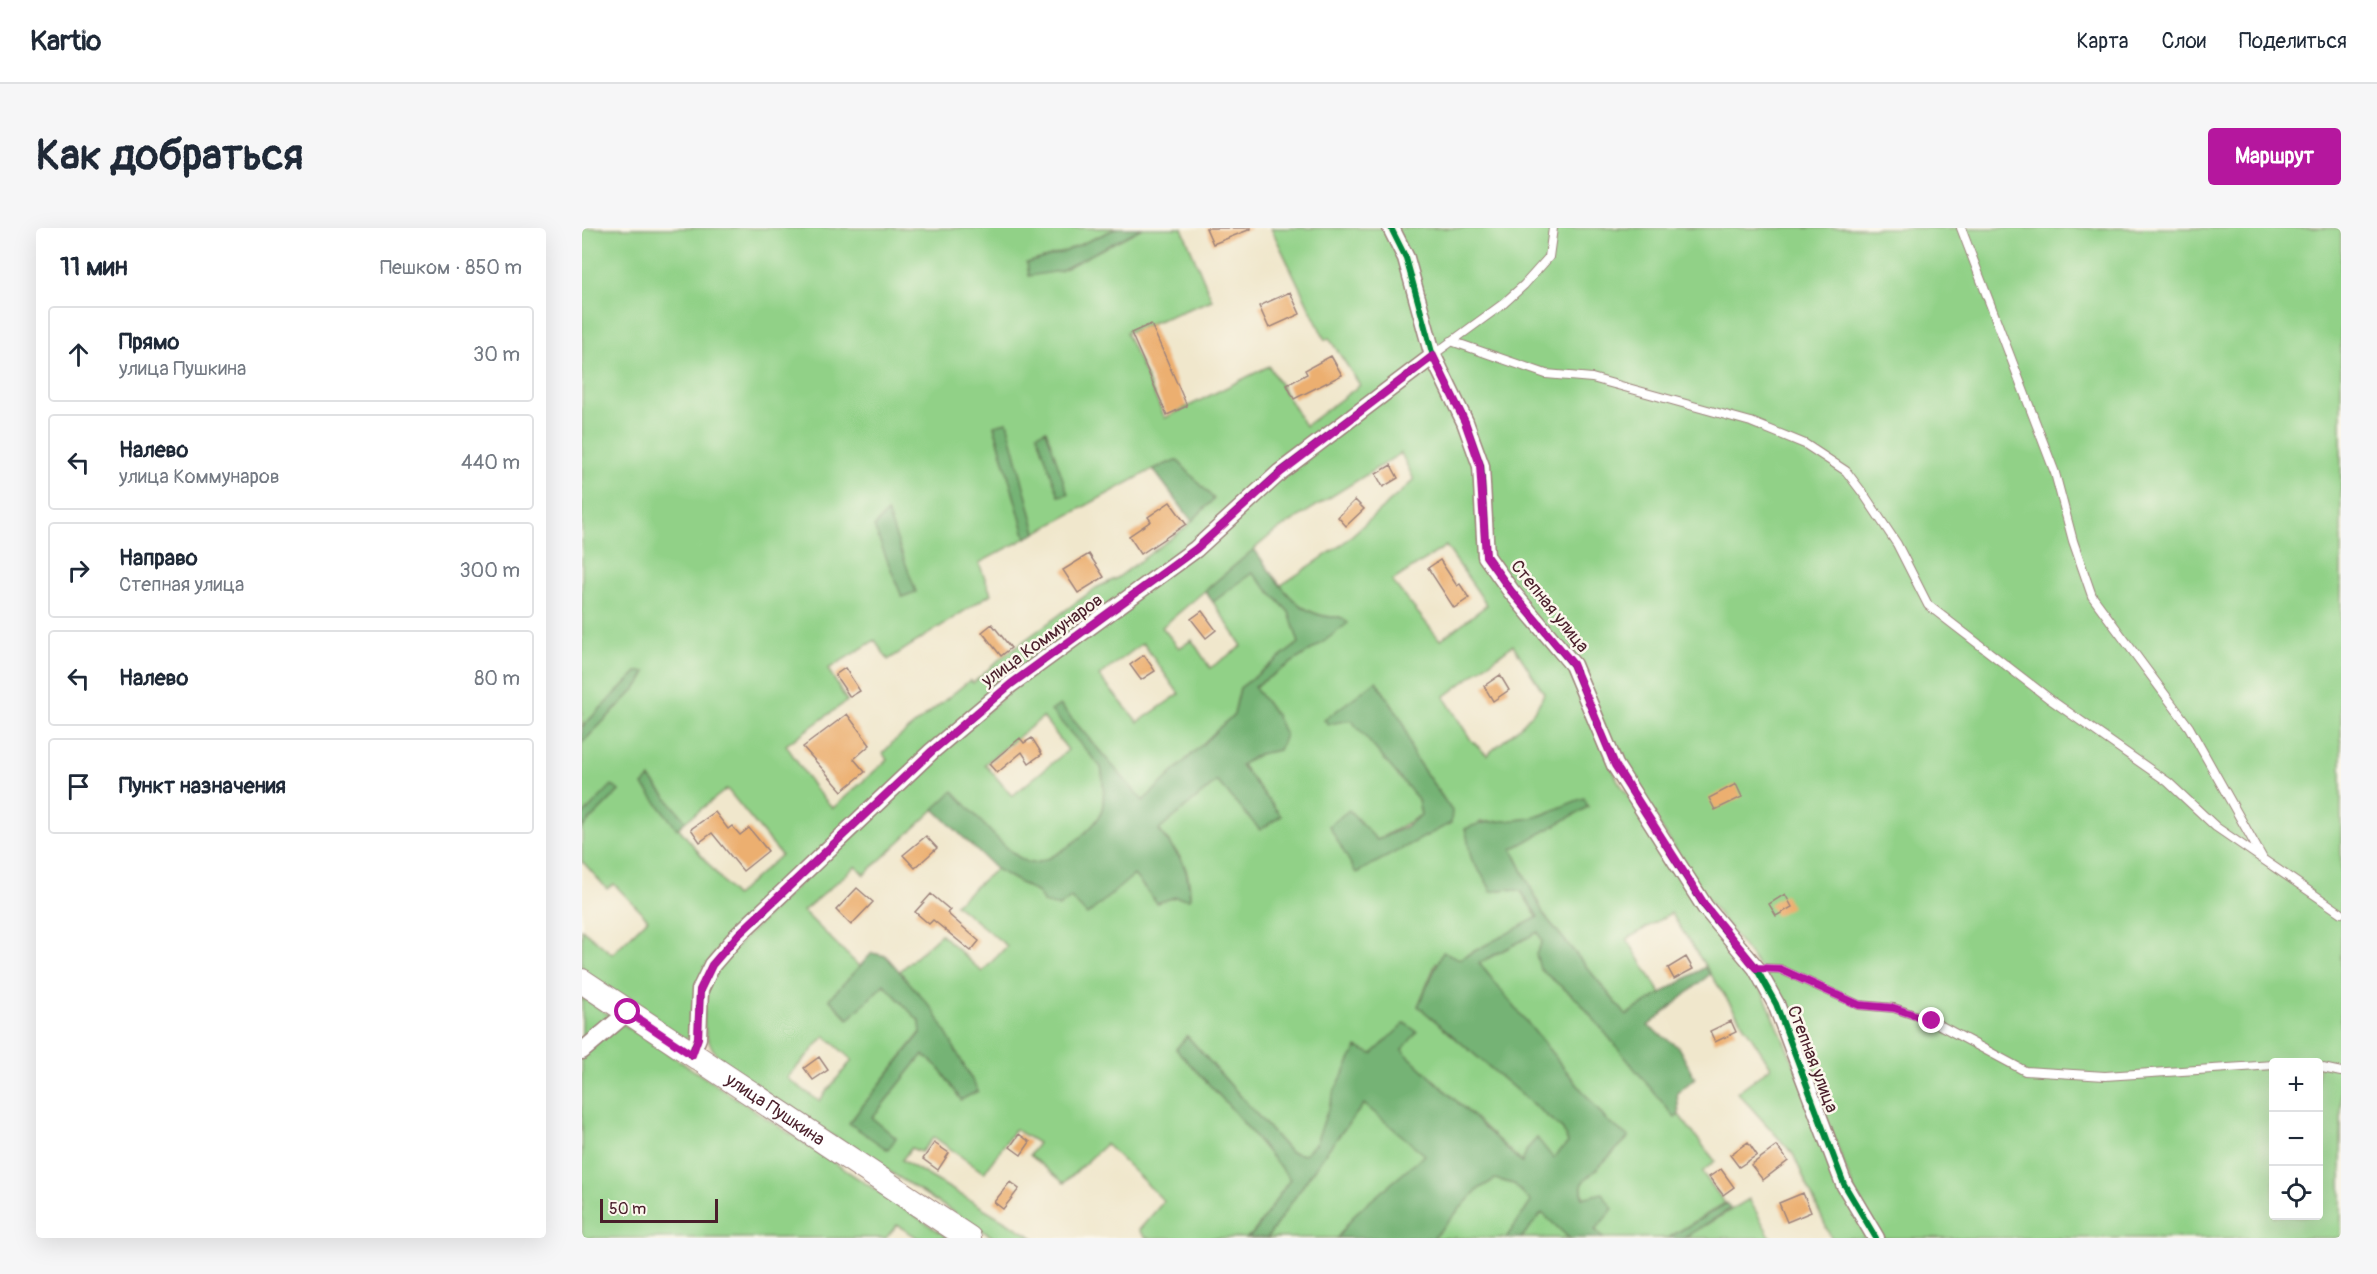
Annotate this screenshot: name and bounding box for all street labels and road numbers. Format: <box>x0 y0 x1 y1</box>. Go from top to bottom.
street label: Степная улица <box>1505 555 1594 657</box>
street label: улица Коммунаров <box>976 589 1108 693</box>
street label: Степная улица <box>1782 1002 1843 1116</box>
street label: улица Пушкина <box>720 1068 829 1151</box>

